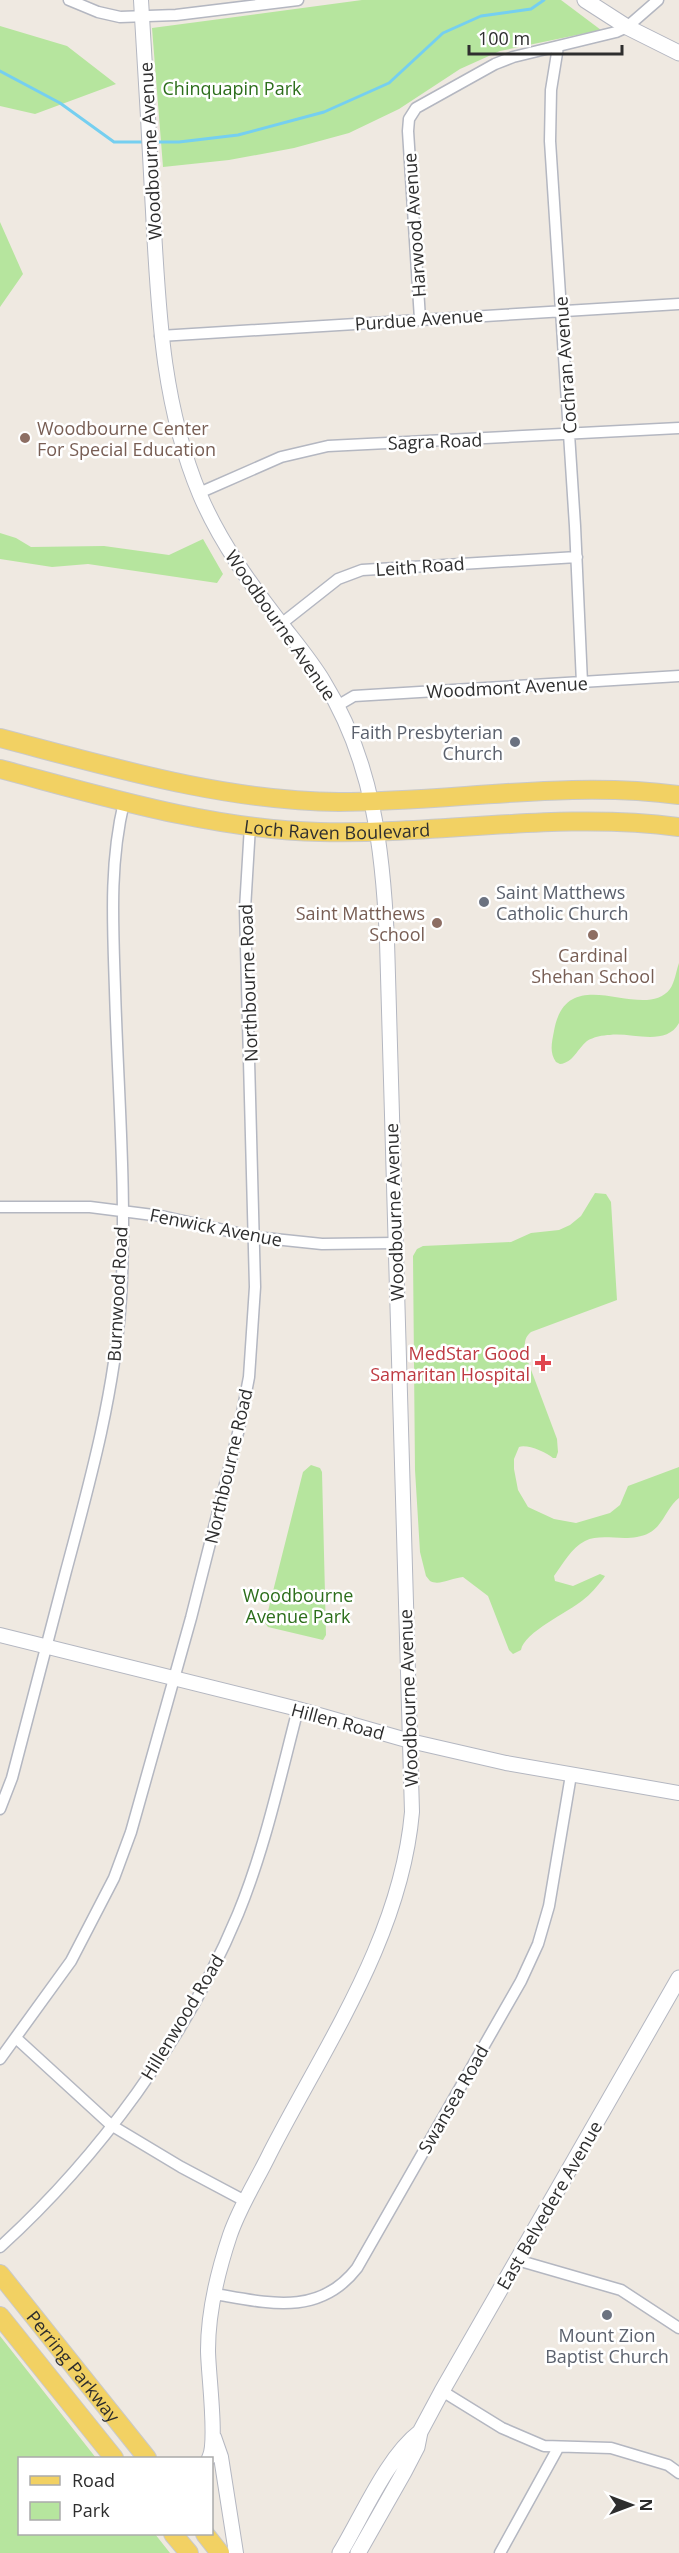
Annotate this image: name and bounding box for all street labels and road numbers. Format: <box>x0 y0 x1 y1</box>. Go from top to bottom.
street label: Woodbourne Avenue <box>133 61 167 241</box>
street label: Harwood Avenue <box>397 152 431 298</box>
street label: Cochran Avenue <box>548 296 582 434</box>
street label: Purdue Avenue <box>354 303 484 335</box>
street label: Sagra Road <box>387 427 483 455</box>
street label: Woodbourne Avenue <box>220 545 342 705</box>
street label: Leith Road <box>375 551 465 581</box>
street label: Woodmont Avenue <box>426 671 588 703</box>
street label: Loch Raven Boulevard <box>243 814 431 844</box>
street label: Northbourne Road <box>233 904 263 1062</box>
street label: Woodbourne Avenue <box>379 1123 409 1301</box>
street label: Fenwick Avenue <box>148 1202 284 1252</box>
street label: Burnwood Road <box>101 1226 133 1362</box>
street label: Northbourne Road <box>199 1386 257 1546</box>
street label: Woodbourne Avenue <box>393 1609 423 1787</box>
street label: Hillen Road <box>289 1697 387 1745</box>
street label: Hillenwood Road <box>135 1950 229 2084</box>
street label: Swansea Road <box>412 2041 494 2157</box>
street label: East Belvedere Avenue <box>491 2116 607 2294</box>
street label: Perring Parkway <box>22 2305 126 2428</box>

